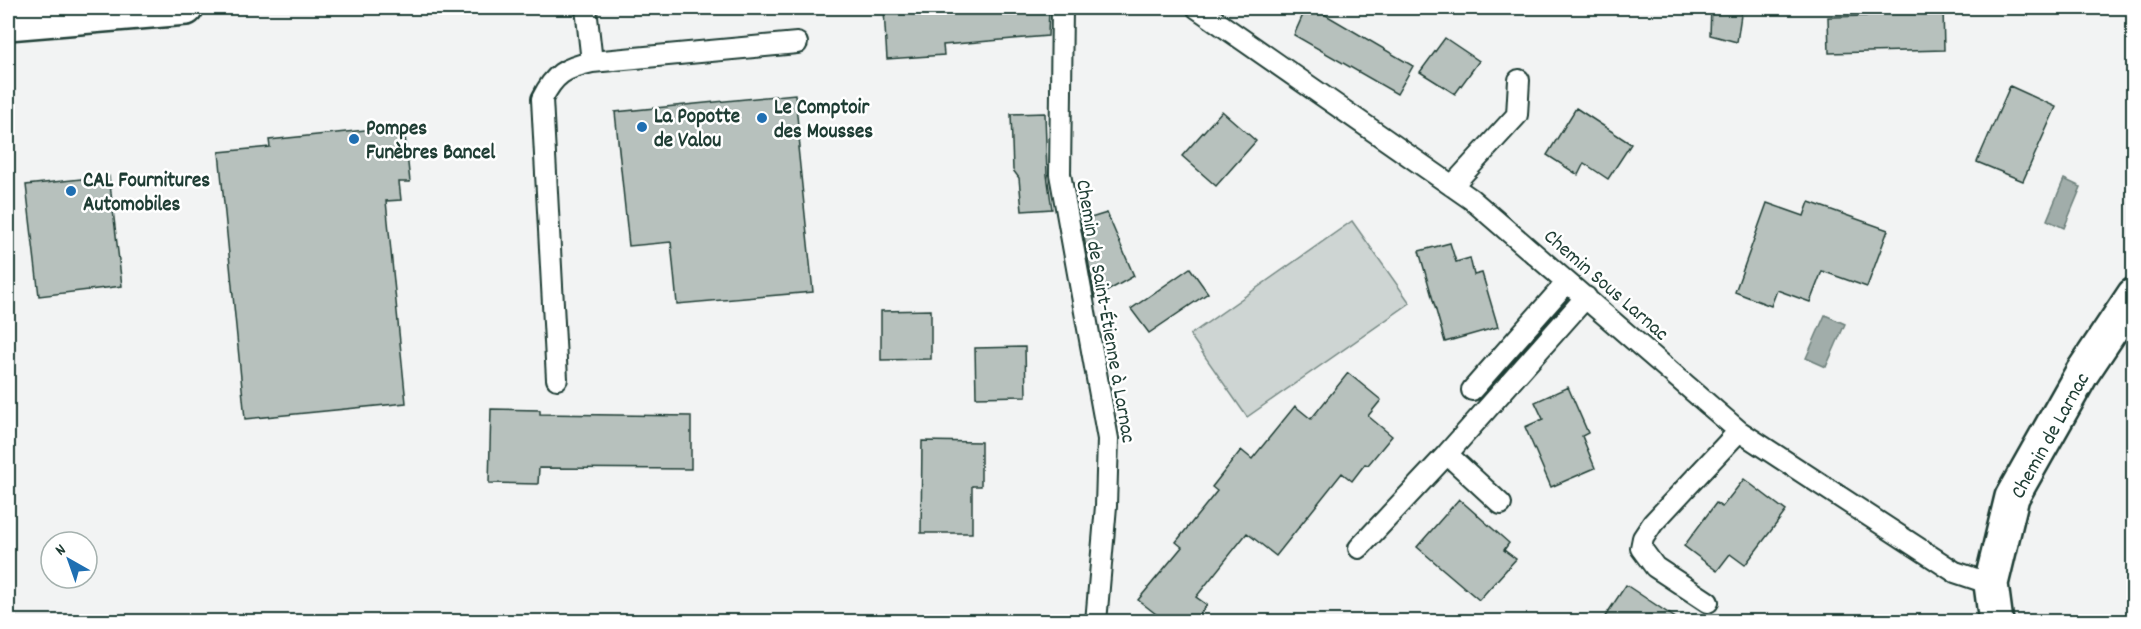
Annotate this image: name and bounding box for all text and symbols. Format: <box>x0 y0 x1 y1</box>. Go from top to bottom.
place label: Le Comptoir des Mousses <box>774 94 873 148</box>
place label: La Popotte de Valou <box>654 103 740 157</box>
marker: Le Comptoir des Mousses <box>755 111 769 125</box>
place label: Pompes Funèbres Bancel <box>366 115 496 169</box>
marker: La Popotte de Valou <box>635 120 649 134</box>
marker: Pompes Funèbres Bancel <box>347 132 361 146</box>
place label: CAL Fournitures Automobiles <box>83 167 210 221</box>
street label: Chemin de Saint-Étienne à Larnac <box>1066 178 1142 446</box>
marker: CAL Fournitures Automobiles <box>64 184 78 198</box>
street label: Chemin Sous Larnac <box>1536 223 1674 349</box>
street label: Chemin de Larnac <box>2005 368 2099 505</box>
north arrow <box>39 530 99 590</box>
text: N <box>51 539 71 562</box>

